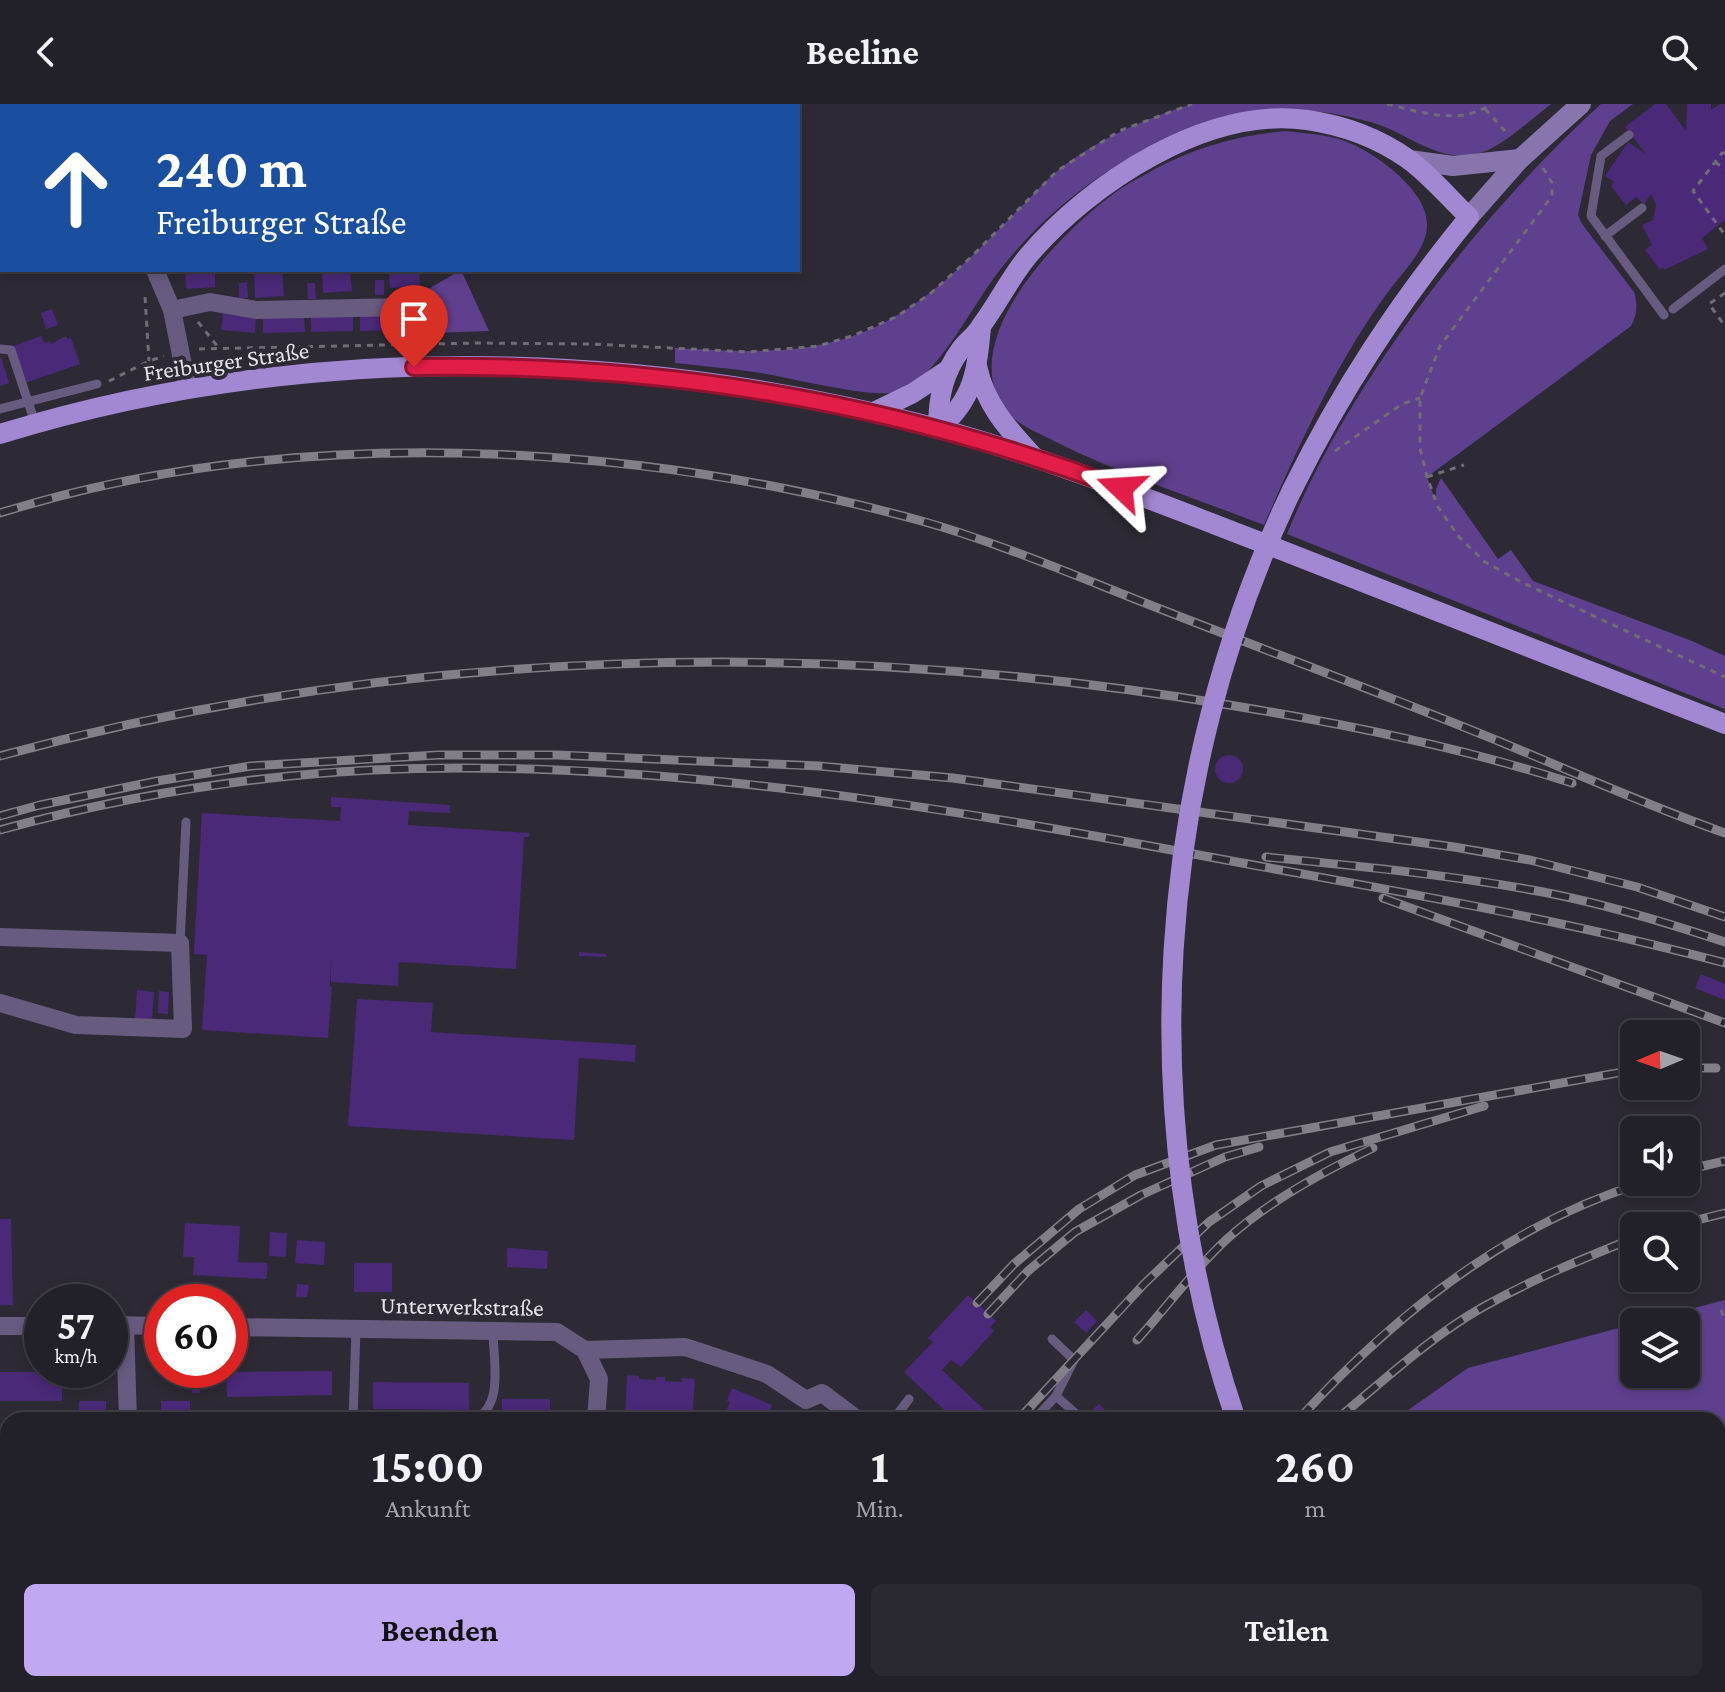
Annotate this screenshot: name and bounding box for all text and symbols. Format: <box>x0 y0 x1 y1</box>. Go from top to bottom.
icon: back <box>24 30 68 74</box>
icon: search <box>1657 30 1701 74</box>
text: Beeline <box>806 32 919 72</box>
icon: ahead <box>24 136 128 240</box>
text: 240 m <box>156 137 307 199</box>
text: Freiburger Straße <box>156 202 407 242</box>
pin <box>380 285 448 367</box>
icon: arrive <box>392 297 436 341</box>
street label: Freiburger Straße <box>141 336 311 386</box>
position arrow <box>1079 446 1163 530</box>
north arrow <box>1620 1020 1700 1100</box>
map controls <box>1620 1020 1700 1388</box>
button: sound <box>1620 1116 1700 1196</box>
button: search <box>1620 1212 1700 1292</box>
speed limit sign: 60 <box>144 1284 248 1388</box>
street label: Unterwerkstraße <box>380 1291 544 1321</box>
text: 57 <box>57 1303 95 1348</box>
button: layers <box>1620 1308 1700 1388</box>
text: km/h <box>54 1345 98 1367</box>
text: 15:00 <box>371 1439 484 1492</box>
text: 1 <box>871 1439 889 1492</box>
text: 260 <box>1275 1439 1355 1492</box>
text: Ankunft <box>385 1494 470 1523</box>
text: Min. <box>856 1494 904 1523</box>
text: m <box>1304 1494 1325 1523</box>
button: Beenden <box>24 1584 855 1676</box>
button: Teilen <box>871 1584 1702 1676</box>

